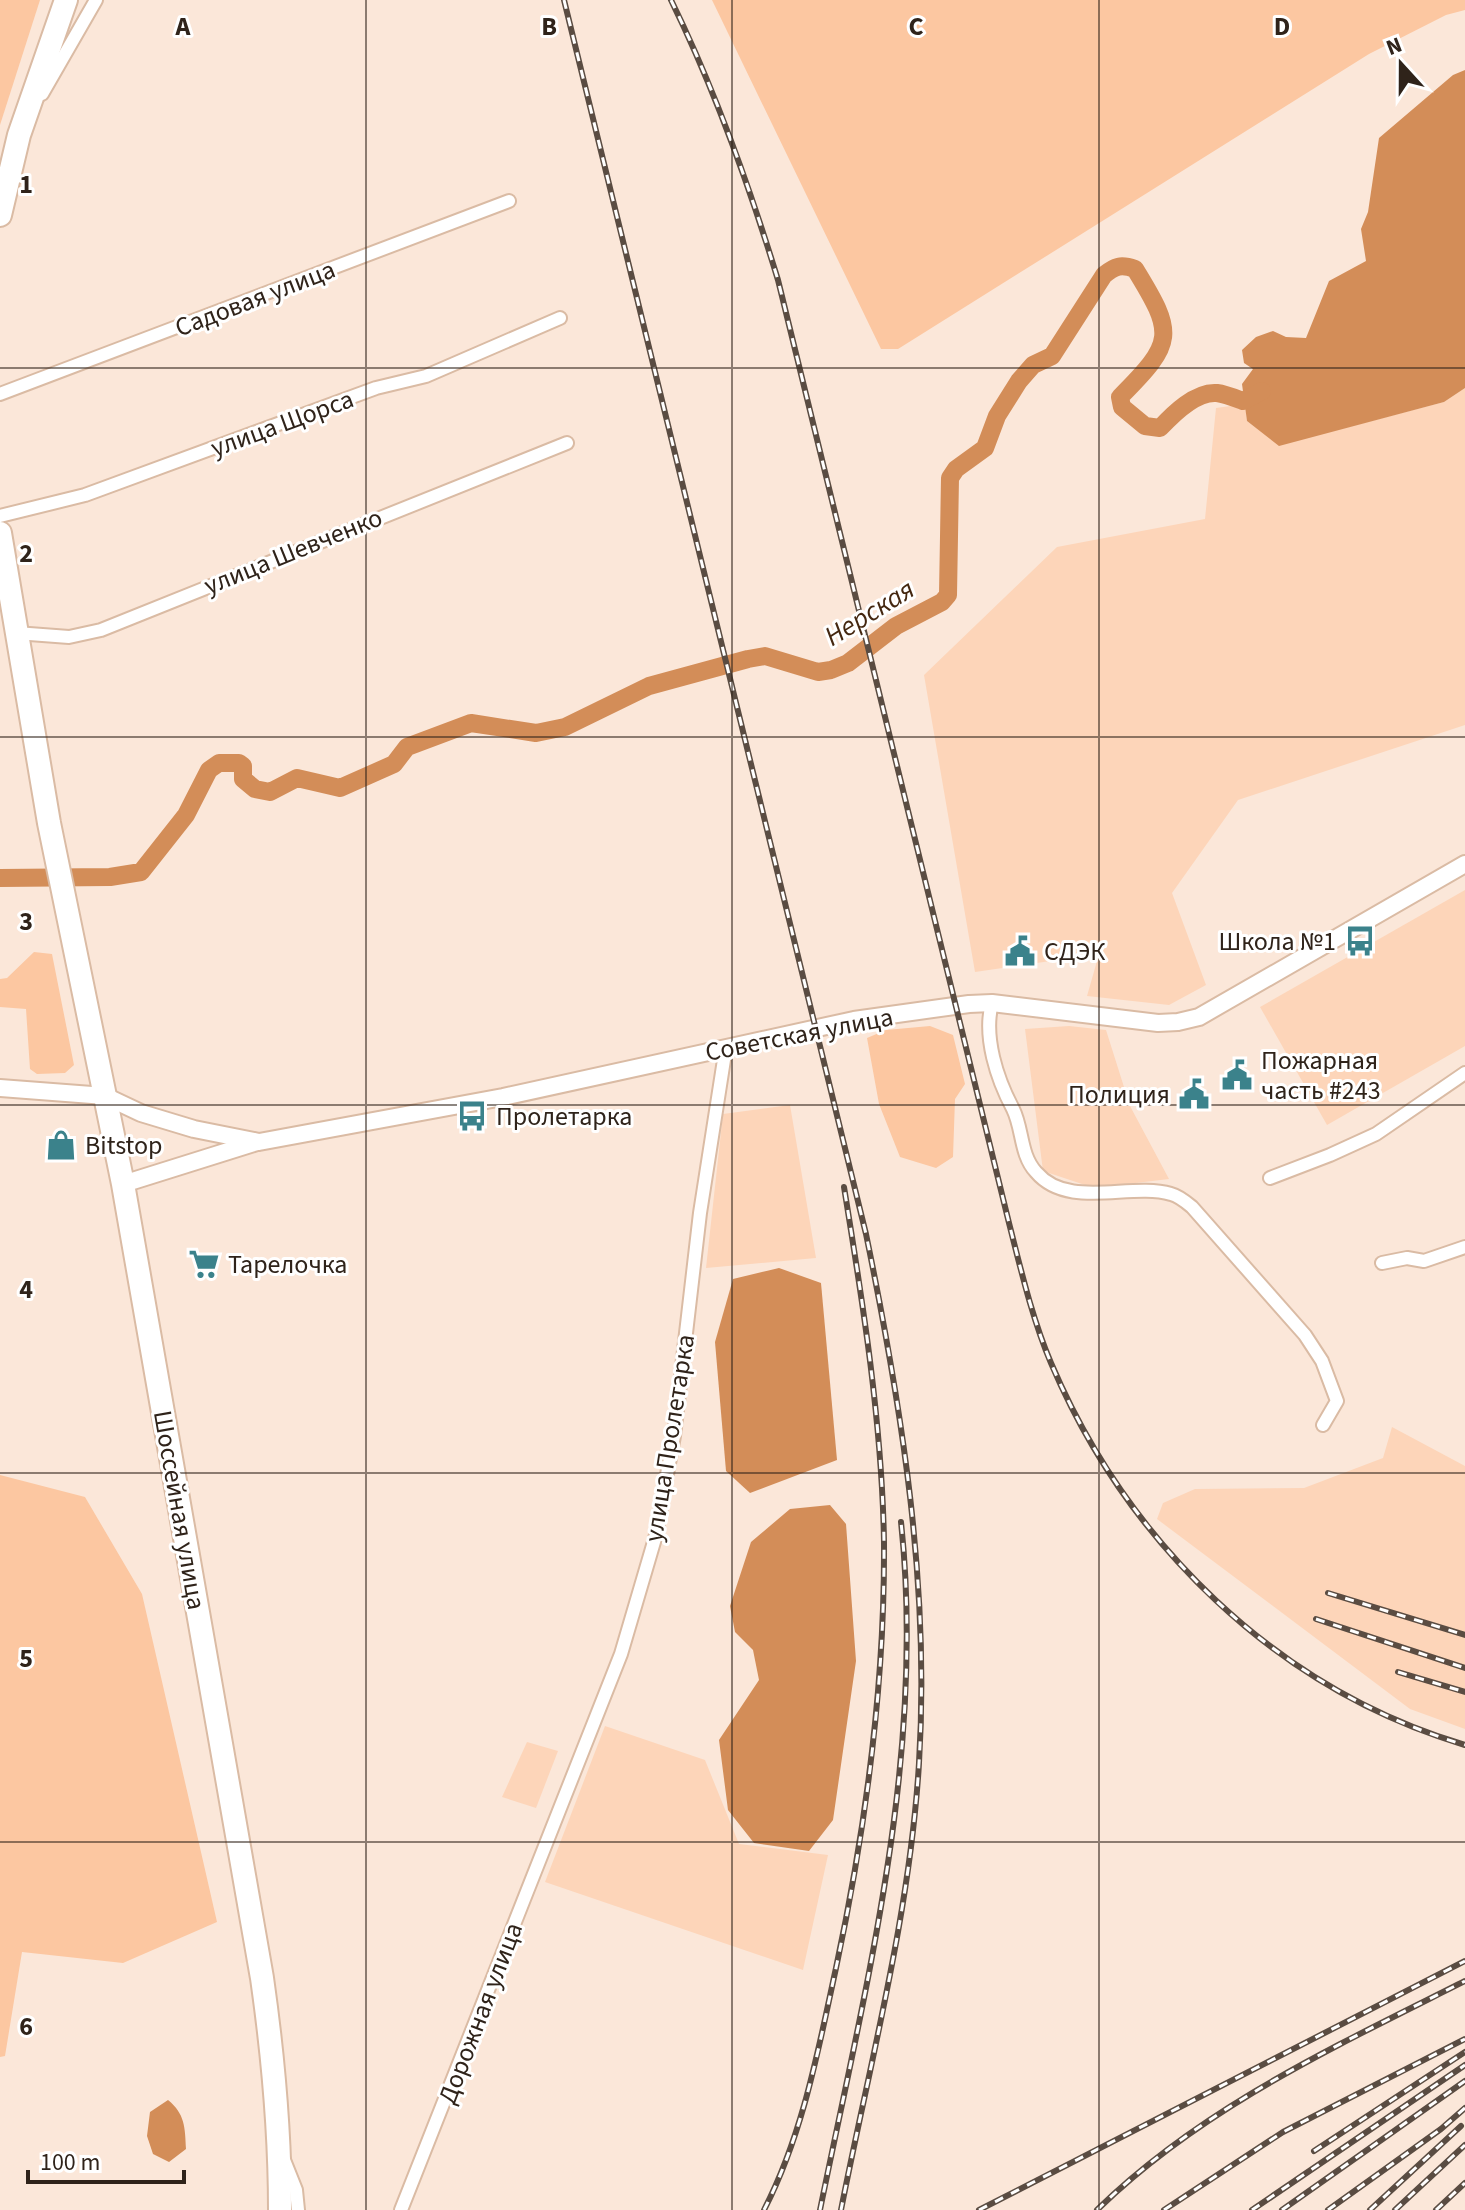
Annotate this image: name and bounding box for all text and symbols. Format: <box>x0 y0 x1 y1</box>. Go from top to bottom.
text: A <box>175 8 192 45</box>
text: B <box>541 8 557 45</box>
text: C <box>908 8 924 45</box>
text: D <box>1274 8 1290 45</box>
north arrow <box>1361 24 1441 104</box>
text: N <box>1382 29 1407 64</box>
text: 1 <box>19 166 33 203</box>
street label: Садовая улица <box>170 251 341 346</box>
street label: улица Щорса <box>206 380 359 466</box>
street label: улица Шевченко <box>198 499 388 604</box>
text: 2 <box>19 535 33 572</box>
water label: Нерская <box>817 570 922 656</box>
text: 3 <box>19 903 33 940</box>
place label: Школа №1 <box>1218 923 1336 960</box>
bus stop icon: Школа №1 <box>1343 924 1377 958</box>
place label: СДЭК <box>1044 933 1105 970</box>
public building icon: СДЭК <box>1003 934 1037 968</box>
street label: Советская улица <box>702 998 896 1071</box>
place label: Пожарная часть #243 <box>1261 1042 1381 1109</box>
public building icon: Пожарная часть #243 <box>1220 1058 1254 1092</box>
place label: Полиция <box>1068 1076 1170 1113</box>
public building icon: Полиция <box>1177 1077 1211 1111</box>
place label: Пролетарка <box>496 1098 632 1135</box>
bus stop icon: Пролетарка <box>455 1099 489 1133</box>
place label: Bitstop <box>85 1127 163 1164</box>
shop icon: Bitstop <box>44 1128 78 1162</box>
place label: Тарелочка <box>228 1246 347 1283</box>
supermarket icon: Тарелочка <box>187 1247 221 1281</box>
text: 4 <box>19 1271 33 1308</box>
street label: улица Пролетарка <box>635 1332 704 1545</box>
street label: Шоссейная улица <box>144 1408 215 1613</box>
text: 5 <box>19 1640 33 1677</box>
street label: Дорожная улица <box>429 1917 532 2109</box>
text: 6 <box>19 2008 33 2045</box>
scale bar <box>28 2134 184 2184</box>
text: 100 m <box>40 2145 100 2180</box>

